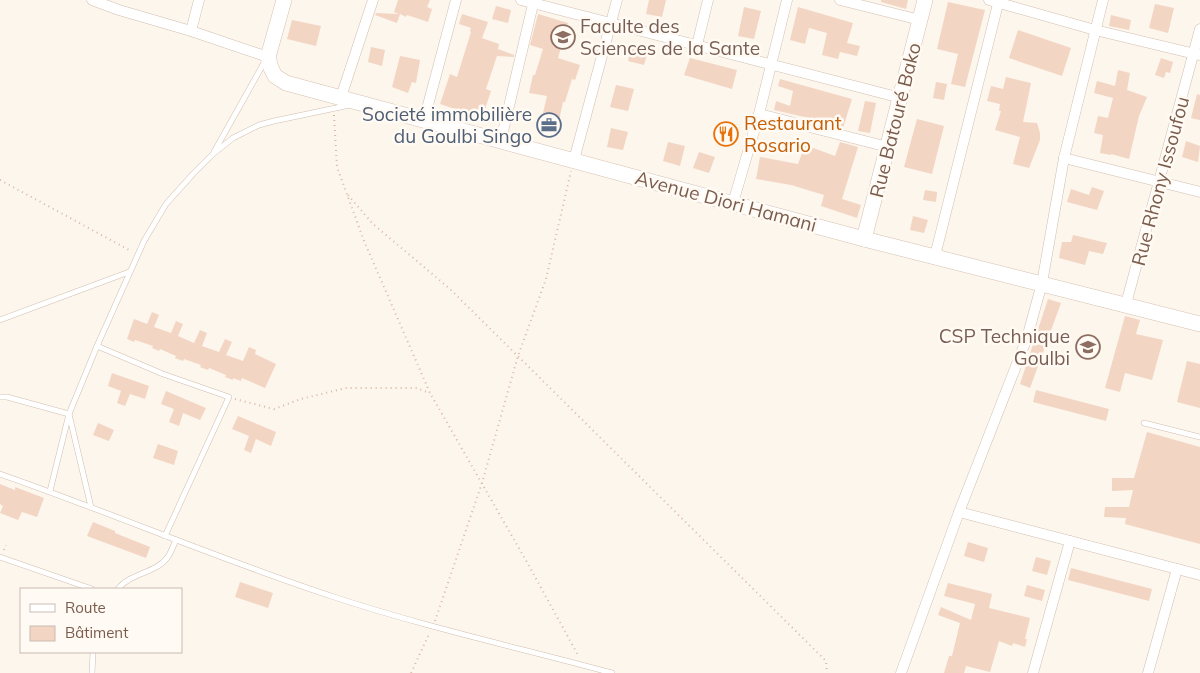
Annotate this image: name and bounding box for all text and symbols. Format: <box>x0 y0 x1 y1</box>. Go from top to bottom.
place label: Faculte des Sciences de la Sante <box>580 14 760 60</box>
school or university icon: Faculte des Sciences de la Sante <box>550 24 576 50</box>
street label: Rue Batouré Bako <box>864 40 926 200</box>
street label: Rue Rhony Issoufou <box>1126 94 1194 268</box>
place label: Societé immobilière du Goulbi Singo <box>362 102 532 148</box>
place label: Restaurant Rosario <box>744 111 842 157</box>
office icon: Societé immobilière du Goulbi Singo <box>536 112 562 138</box>
restaurant icon: Restaurant Rosario <box>713 121 739 147</box>
street label: Avenue Diori Hamani <box>633 165 819 237</box>
place label: CSP Technique Goulbi <box>939 324 1070 370</box>
school or university icon: CSP Technique Goulbi <box>1075 334 1101 360</box>
legend <box>20 588 182 653</box>
text: Route <box>65 598 106 617</box>
text: Bâtiment <box>65 623 128 642</box>

